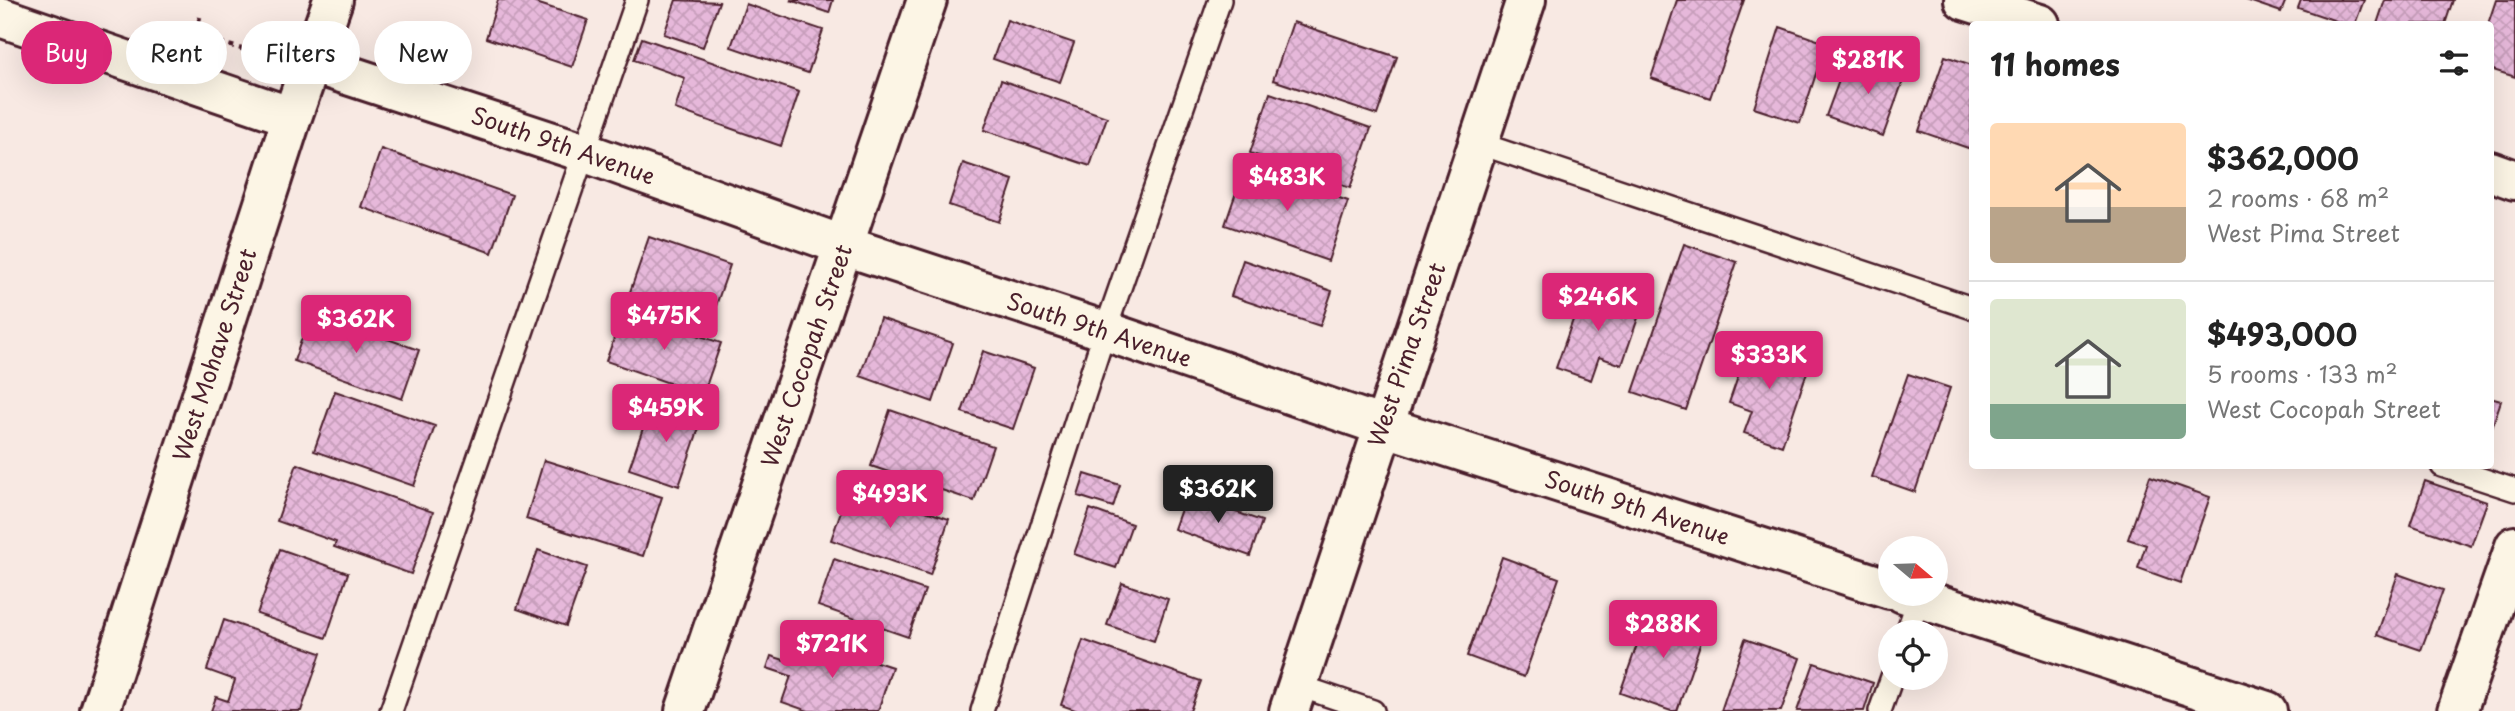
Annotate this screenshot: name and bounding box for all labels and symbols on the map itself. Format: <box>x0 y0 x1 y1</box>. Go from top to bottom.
pin: $281K <box>1819 36 1917 96</box>
street label: South 9th Avenue <box>467 97 660 192</box>
pin: $483K <box>1238 154 1336 213</box>
street label: West Cocopah Street <box>751 239 860 472</box>
street label: West Mohave Street <box>163 243 265 466</box>
street label: West Pima Street <box>1358 258 1454 451</box>
pin: $246K <box>1549 274 1647 333</box>
street label: South 9th Avenue <box>1003 282 1196 375</box>
pin: $475K <box>615 292 713 352</box>
pin: $362K <box>307 296 405 355</box>
pin: $333K <box>1720 332 1818 391</box>
pin: $459K <box>617 384 715 444</box>
street label: South 9th Avenue <box>1541 460 1734 553</box>
pin: $362K <box>1169 466 1267 525</box>
pin: $493K <box>841 470 939 530</box>
north arrow <box>1878 536 1948 606</box>
pin: $288K <box>1614 600 1712 660</box>
pin: $721K <box>783 620 881 680</box>

